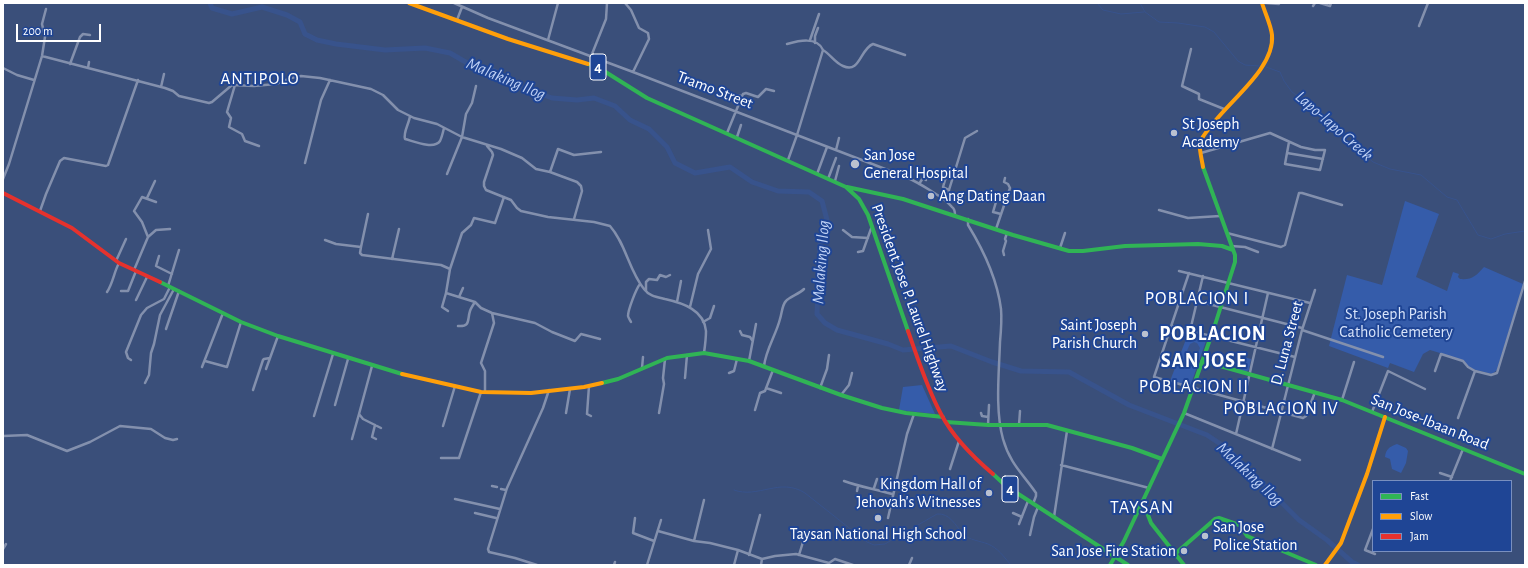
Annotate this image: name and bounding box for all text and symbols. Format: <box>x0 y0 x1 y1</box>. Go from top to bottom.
scale bar <box>18 16 103 42</box>
text: 200 m <box>23 25 53 37</box>
water label: Malaking Ilog <box>463 53 549 105</box>
road number: 4 <box>590 54 606 80</box>
street label: Tramo Street <box>674 67 756 113</box>
district label: ANTIPOLO <box>221 69 299 89</box>
water label: Lapo-lapo Creek <box>1291 87 1377 165</box>
place label: St Joseph Academy <box>1182 114 1240 152</box>
marker: St Joseph Academy <box>1169 128 1179 138</box>
place label: San Jose General Hospital <box>864 145 968 183</box>
marker: San Jose General Hospital <box>849 158 861 170</box>
place label: Ang Dating Daan <box>939 186 1045 206</box>
marker: Ang Dating Daan <box>926 191 936 201</box>
street label: President Jose P. Laurel Highway <box>867 201 953 395</box>
water label: Malaking Ilog <box>808 219 834 305</box>
district label: POBLACION I <box>1145 288 1249 310</box>
street label: D. Luna Street <box>1267 299 1307 387</box>
park label: St. Joseph Parish Catholic Cemetery <box>1339 304 1453 342</box>
place label: Saint Joseph Parish Church <box>1052 315 1137 353</box>
district label: POBLACION <box>1159 322 1267 346</box>
marker: Saint Joseph Parish Church <box>1140 329 1150 339</box>
district label: SAN JOSE <box>1161 349 1247 373</box>
district label: POBLACION II <box>1139 376 1249 398</box>
street label: San Jose-Ibaan Road <box>1368 390 1492 454</box>
district label: POBLACION IV <box>1223 398 1339 420</box>
water label: Malaking Ilog <box>1212 438 1288 510</box>
place label: Kingdom Hall of Jehovah's Witnesses <box>857 474 981 512</box>
road number: 4 <box>1002 476 1018 502</box>
legend <box>1372 480 1512 552</box>
marker: Kingdom Hall of Jehovah's Witnesses <box>984 488 994 498</box>
text: Fast <box>1410 490 1429 502</box>
district label: TAYSAN <box>1110 497 1174 519</box>
text: Slow <box>1410 510 1432 522</box>
marker: Taysan National High School <box>873 513 883 523</box>
place label: San Jose Police Station <box>1213 517 1297 555</box>
place label: Taysan National High School <box>790 524 966 544</box>
text: Jam <box>1410 530 1429 542</box>
marker: San Jose Police Station <box>1200 531 1210 541</box>
place label: San Jose Fire Station <box>1051 541 1176 561</box>
marker: San Jose Fire Station <box>1179 546 1189 556</box>

